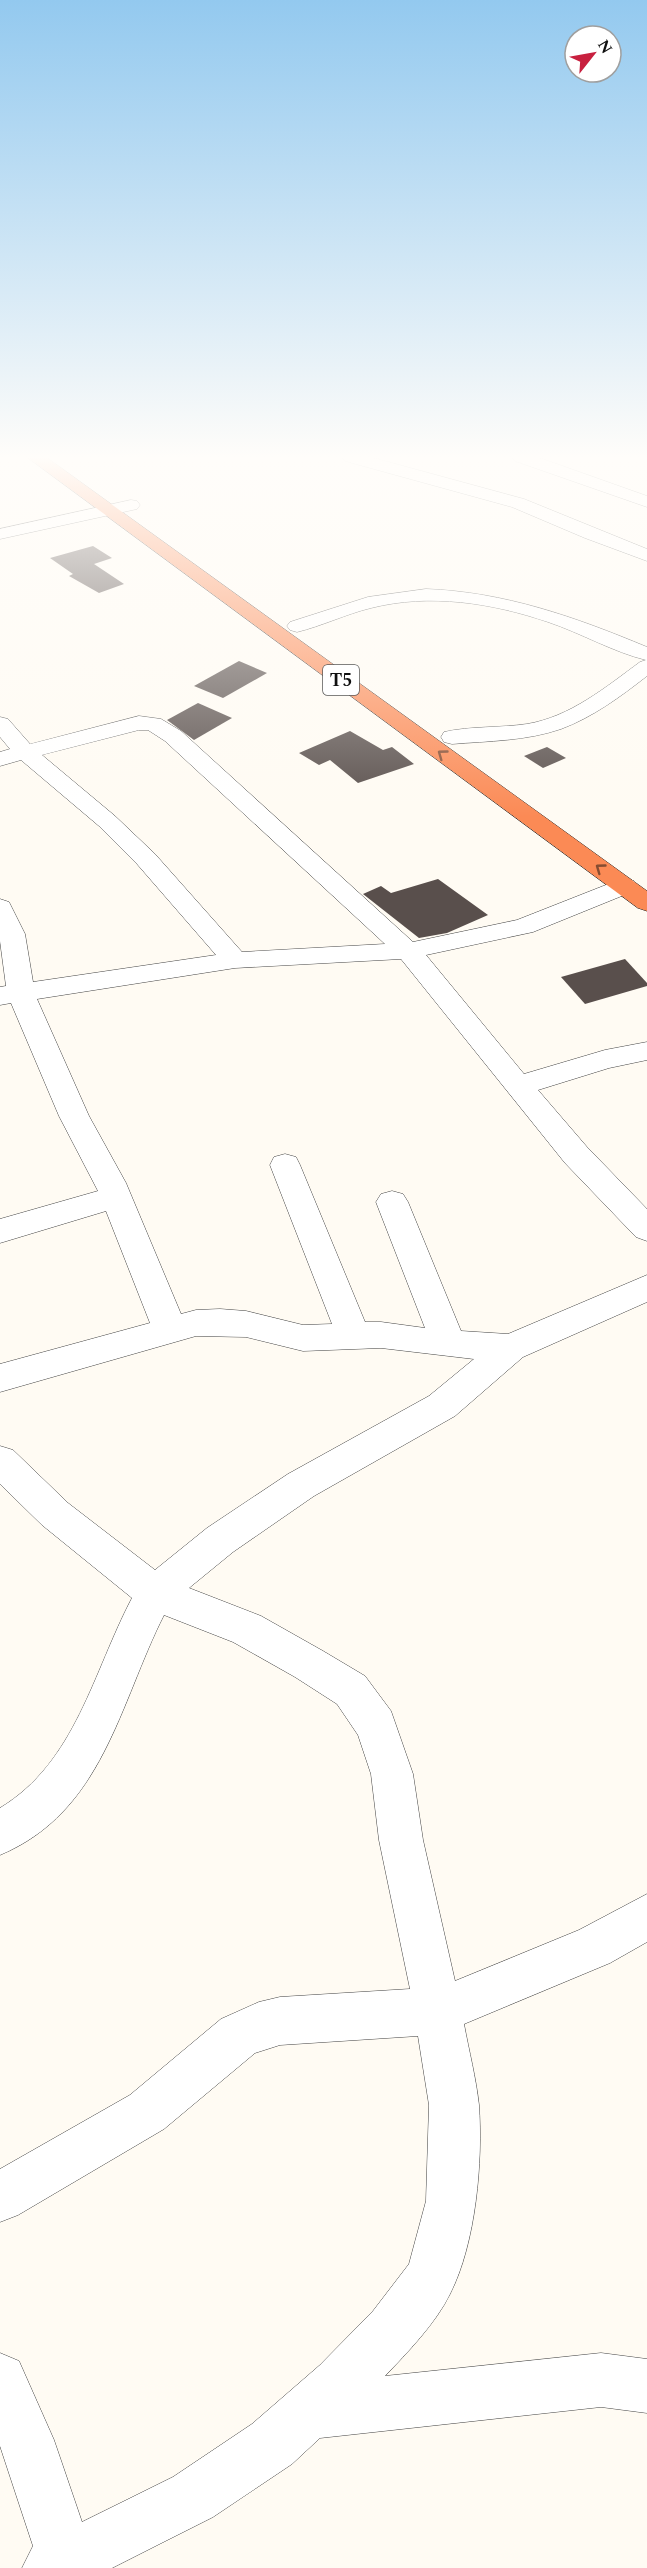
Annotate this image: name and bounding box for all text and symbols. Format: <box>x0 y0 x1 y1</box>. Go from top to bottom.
north arrow <box>563 24 623 84</box>
text: N <box>591 35 619 59</box>
road number: T5 <box>323 665 359 695</box>
one-way arrow <box>437 750 448 761</box>
one-way arrow <box>595 864 606 875</box>

